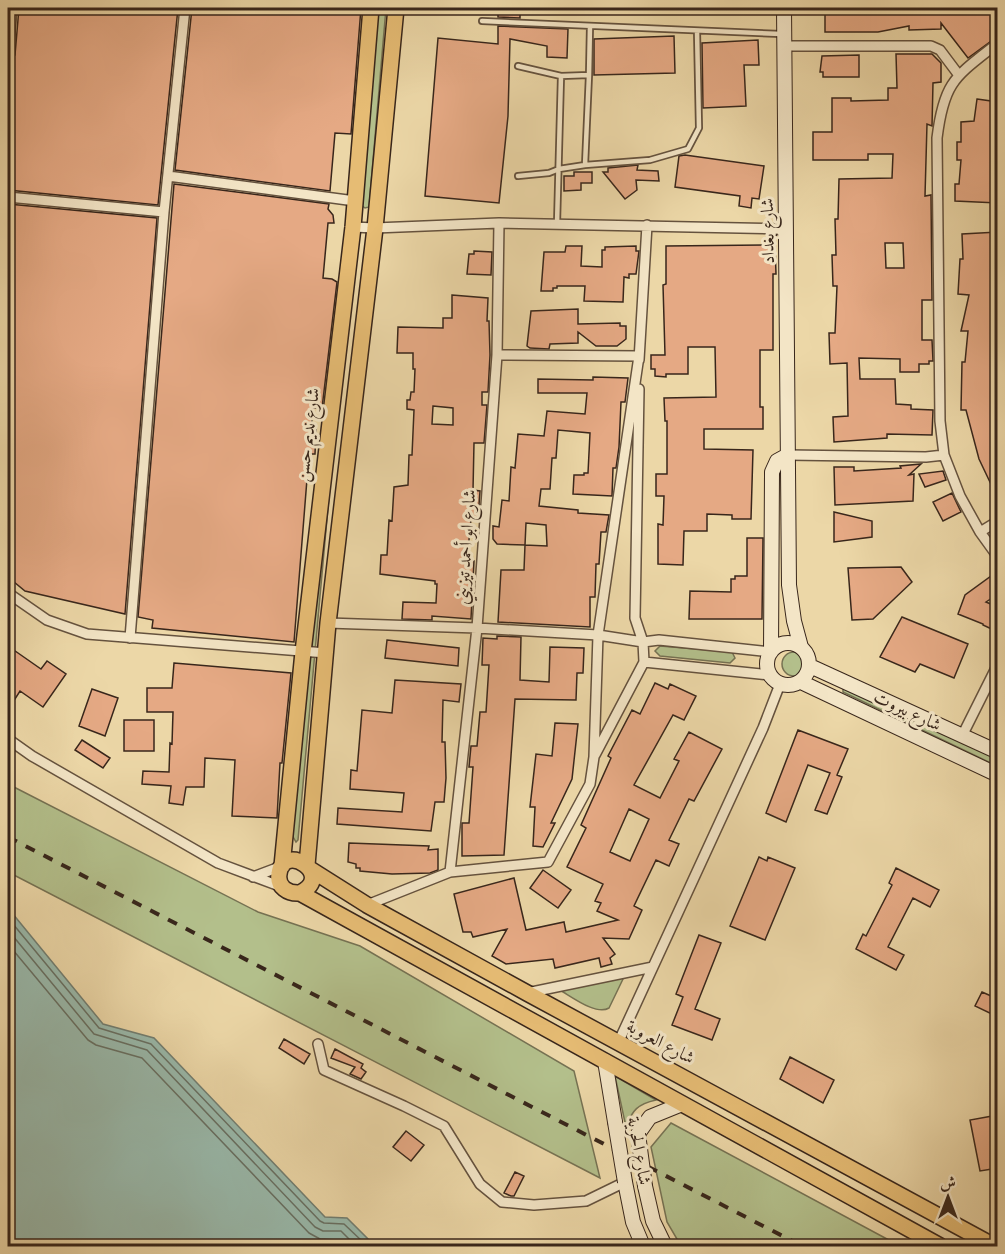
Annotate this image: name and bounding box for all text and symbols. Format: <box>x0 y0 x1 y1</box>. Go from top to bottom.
street label: شارع بغداد <box>757 198 783 264</box>
street label: شارع نديم حسن <box>292 387 329 484</box>
street label: شارع ابو أحمد تيزيني <box>449 488 485 606</box>
street label: شارع بيروت <box>869 686 945 740</box>
street label: شارع العروبة <box>621 1015 698 1072</box>
street label: شارع الحرية <box>619 1115 655 1187</box>
north arrow <box>918 1167 978 1227</box>
text: ش <box>940 1174 956 1194</box>

